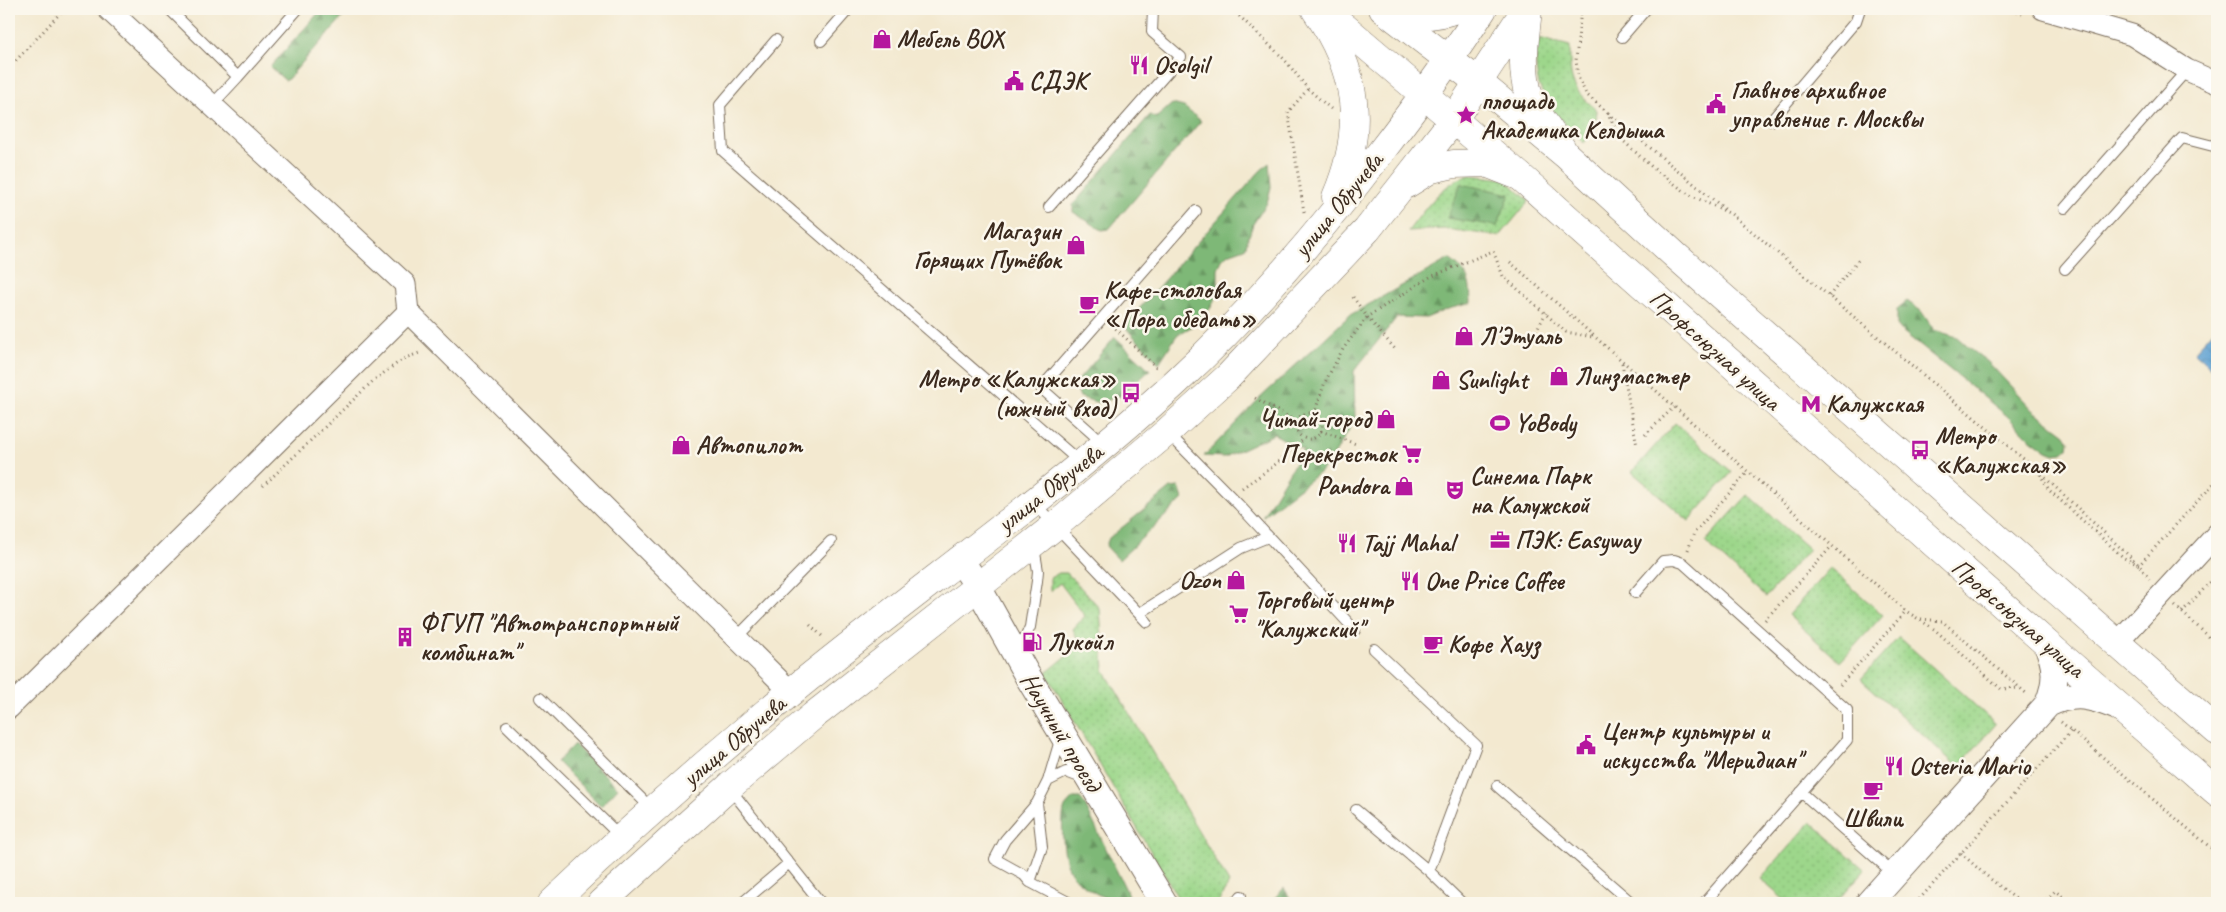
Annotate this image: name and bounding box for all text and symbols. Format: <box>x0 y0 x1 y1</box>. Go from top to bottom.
place label: Мебель BOX <box>897 23 1006 55</box>
shop icon: Мебель BOX <box>871 28 893 50</box>
place label: Osolgil <box>1154 49 1212 81</box>
restaurant icon: Osolgil <box>1128 54 1150 76</box>
place label: СДЭК <box>1029 65 1092 97</box>
public building icon: СДЭК <box>1003 70 1025 92</box>
place label: Главное архивное управление г. Москвы <box>1729 74 1924 135</box>
place label: площадь Академика Келдыша <box>1481 85 1665 146</box>
public building icon: Главное архивное управление г. Москвы <box>1705 93 1727 115</box>
place icon: площадь Академика Келдыша <box>1455 104 1477 126</box>
street label: улица Обручева <box>1285 144 1392 266</box>
place label: Магазин Горящих Путёвок <box>914 215 1063 276</box>
shop icon: Магазин Горящих Путёвок <box>1065 234 1087 256</box>
place label: Кафе-столовая «Пора обедать» <box>1104 274 1256 335</box>
street label: Профсоюзная улица <box>1642 283 1789 420</box>
cafe icon: Кафе-столовая «Пора обедать» <box>1078 293 1100 315</box>
place label: Л'Этуаль <box>1479 320 1563 352</box>
shop icon: Л'Этуаль <box>1453 325 1475 347</box>
place label: Линзмастер <box>1574 360 1691 392</box>
place label: Метро «Калужская» (южный вход) <box>918 363 1118 424</box>
place label: Sunlight <box>1456 364 1530 396</box>
shop icon: Линзмастер <box>1548 365 1570 387</box>
shop icon: Sunlight <box>1430 369 1452 391</box>
bus stop icon: Метро «Калужская» (южный вход) <box>1120 382 1142 404</box>
place label: Калужская <box>1826 388 1925 420</box>
metro station icon: Калужская <box>1800 393 1822 415</box>
place label: Читай-город <box>1259 403 1374 435</box>
place label: YoBody <box>1515 407 1578 439</box>
shop icon: Читай-город <box>1375 408 1397 430</box>
sports icon: YoBody <box>1489 412 1511 434</box>
place label: Метро «Калужская» <box>1935 420 2066 481</box>
place label: Автопилот <box>696 429 804 461</box>
shop icon: Автопилот <box>670 434 692 456</box>
street label: улица Обручева <box>989 435 1112 541</box>
place label: Перекресток <box>1280 438 1399 470</box>
bus stop icon: Метро «Калужская» <box>1909 439 1931 461</box>
supermarket icon: Перекресток <box>1401 443 1423 465</box>
place label: Синема Парк на Калужской <box>1470 460 1593 521</box>
place label: Pandora <box>1317 470 1392 502</box>
shop icon: Pandora <box>1393 475 1415 497</box>
theatre icon: Синема Парк на Калужской <box>1444 479 1466 501</box>
place label: ПЭК: Easyway <box>1515 524 1642 556</box>
place label: Tajj Mahal <box>1362 527 1459 559</box>
office icon: ПЭК: Easyway <box>1489 529 1511 551</box>
restaurant icon: Tajj Mahal <box>1336 532 1358 554</box>
street label: Профсоюзная улица <box>1944 551 2093 687</box>
place label: Ozon <box>1179 564 1222 596</box>
place label: One Price Coffee <box>1425 565 1565 597</box>
shop icon: Ozon <box>1225 569 1247 591</box>
restaurant icon: One Price Coffee <box>1399 570 1421 592</box>
place label: Торговый центр "Калужский" <box>1254 584 1394 645</box>
supermarket icon: Торговый центр "Калужский" <box>1228 603 1250 625</box>
place label: ФГУП "Автотранспортный комбинат" <box>420 607 681 668</box>
building icon: ФГУП "Автотранспортный комбинат" <box>394 626 416 648</box>
place label: Лукойл <box>1047 626 1115 658</box>
place label: Кофе Хауз <box>1448 628 1542 660</box>
fuel station icon: Лукойл <box>1021 631 1043 653</box>
cafe icon: Кофе Хауз <box>1422 633 1444 655</box>
street label: Научный проезд <box>1013 667 1110 799</box>
street label: улица Обручева <box>674 686 795 795</box>
place label: Центр культуры и искусства "Меридиан" <box>1601 715 1807 776</box>
public building icon: Центр культуры и искусства "Меридиан" <box>1575 734 1597 756</box>
place label: Osteria Mario <box>1909 750 2032 782</box>
restaurant icon: Osteria Mario <box>1883 755 1905 777</box>
cafe icon: Швили <box>1862 779 1884 801</box>
place label: Швили <box>1843 802 1905 834</box>

